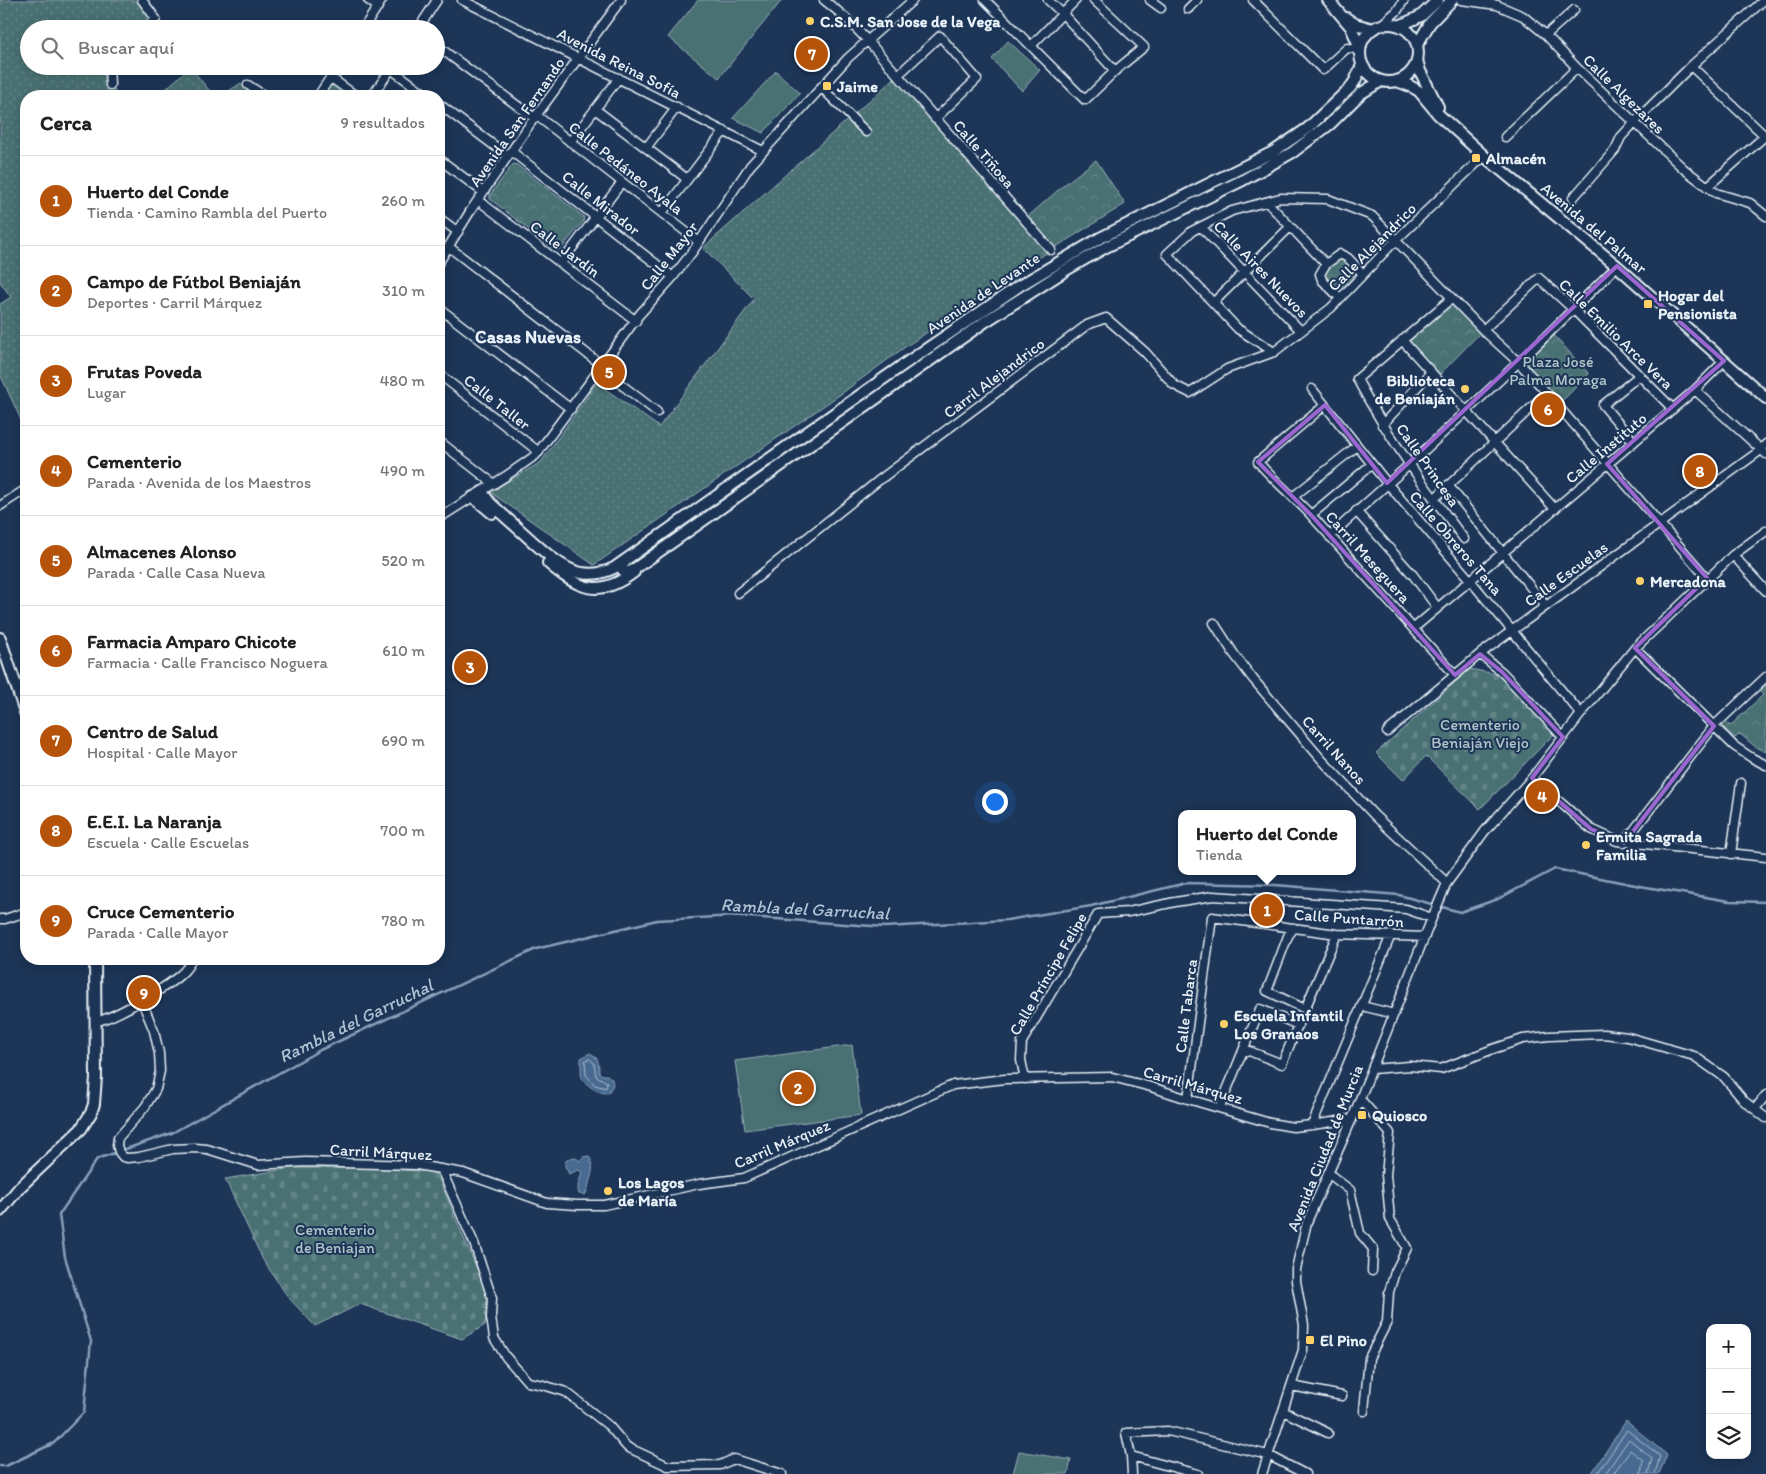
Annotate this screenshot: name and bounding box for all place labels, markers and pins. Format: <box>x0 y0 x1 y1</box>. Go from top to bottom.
place label: C.S.M. San Jose de la Vega <box>820 12 1001 32</box>
marker: C.S.M. San Jose de la Vega <box>804 15 816 27</box>
pin: 7 <box>796 35 828 73</box>
place label: Jaime <box>836 77 878 96</box>
marker: Jaime <box>821 80 833 92</box>
place label: Almacén <box>1485 149 1547 168</box>
marker: Almacén <box>1470 152 1482 164</box>
place label: Hogar del Pensionista <box>1658 286 1737 323</box>
marker: Hogar del Pensionista <box>1642 298 1654 310</box>
pin: 5 <box>593 353 625 391</box>
place label: Biblioteca de Beniaján <box>1375 371 1456 409</box>
marker: Biblioteca de Beniaján <box>1459 383 1471 395</box>
pin: 6 <box>1532 390 1564 428</box>
pin: 8 <box>1684 452 1716 490</box>
place label: Mercadona <box>1650 572 1727 591</box>
marker: Mercadona <box>1634 575 1646 587</box>
pin: 3 <box>454 648 486 686</box>
pin: 4 <box>1526 777 1558 815</box>
place label: Ermita Sagrada Familia <box>1596 827 1702 864</box>
marker: Ermita Sagrada Familia <box>1580 839 1592 851</box>
pin: 1 <box>1251 891 1283 929</box>
pin: 9 <box>128 974 160 1012</box>
place label: Escuela Infantil Los Granaos <box>1234 1006 1344 1043</box>
marker: Escuela Infantil Los Granaos <box>1218 1018 1230 1030</box>
pin: 2 <box>782 1069 814 1107</box>
place label: Quiosco <box>1372 1106 1427 1125</box>
marker: Quiosco <box>1356 1109 1368 1121</box>
place label: Los Lagos de María <box>618 1173 684 1210</box>
marker: Los Lagos de María <box>602 1185 614 1197</box>
place label: El Pino <box>1320 1331 1367 1350</box>
marker: El Pino <box>1304 1334 1316 1346</box>

